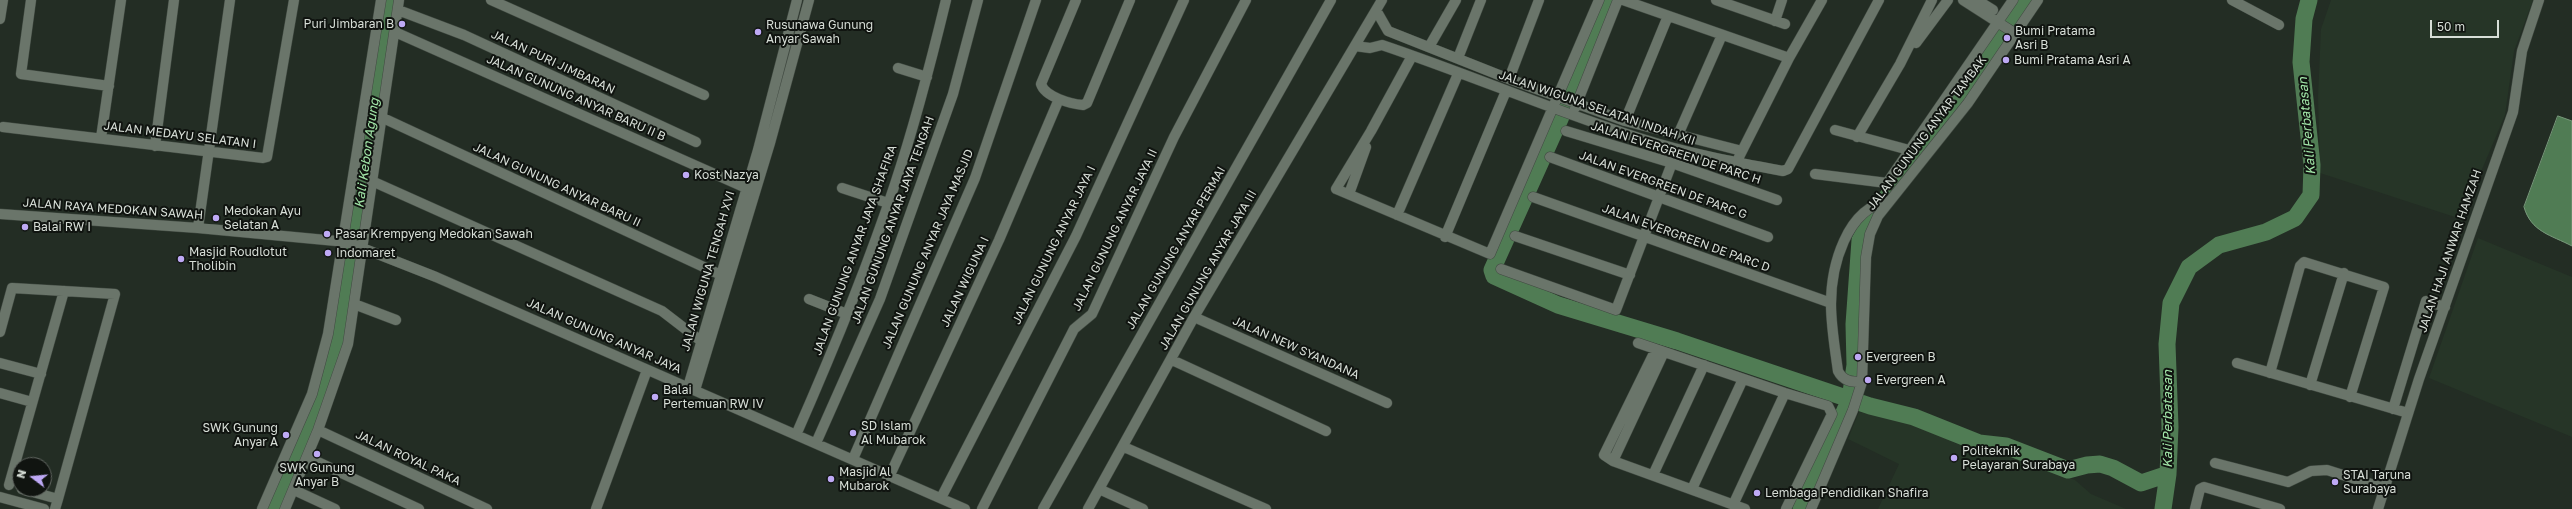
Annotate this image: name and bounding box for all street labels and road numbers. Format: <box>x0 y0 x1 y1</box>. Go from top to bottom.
street label: JALAN PURI JIMBARAN <box>489 27 617 97</box>
street label: JALAN GUNUNG ANYAR BARU II B <box>484 52 668 144</box>
street label: JALAN GUNUNG ANYAR TAMBAK <box>1864 53 1990 213</box>
street label: JALAN WIGUNA SELATAN INDAH XII <box>1497 68 1697 148</box>
street label: JALAN GUNUNG ANYAR JAYA TENGAH <box>849 114 937 326</box>
street label: JALAN MEDAYU SELATAN I <box>103 119 257 151</box>
street label: JALAN EVERGREEN DE PARC H <box>1589 119 1763 187</box>
street label: JALAN GUNUNG ANYAR BARU II <box>471 140 643 230</box>
street label: JALAN GUNUNG ANYAR JAYA SHAFIRA <box>810 143 900 357</box>
street label: JALAN GUNUNG ANYAR JAYA MASJID <box>879 147 977 351</box>
street label: JALAN GUNUNG ANYAR JAYA II <box>1069 147 1161 313</box>
street label: JALAN EVERGREEN DE PARC G <box>1577 148 1749 222</box>
street label: JALAN GUNUNG ANYAR JAYA I <box>1009 163 1099 327</box>
street label: JALAN GUNUNG ANYAR PERMAI <box>1123 164 1229 332</box>
street label: JALAN HAJI ANWAR HAMZAH <box>2415 168 2485 334</box>
street label: JALAN GUNUNG ANYAR JAYA III <box>1156 188 1260 352</box>
street label: JALAN WIGUNA TENGAH XVI <box>678 189 738 353</box>
street label: JALAN RAYA MEDOKAN SAWAH <box>22 196 204 222</box>
street label: JALAN EVERGREEN DE PARC D <box>1600 201 1772 275</box>
street label: JALAN WIGUNA I <box>938 234 992 330</box>
street label: JALAN GUNUNG ANYAR JAYA <box>524 295 684 377</box>
street label: JALAN NEW SYANDANA <box>1230 314 1362 382</box>
street label: JALAN ROYAL PAKA <box>353 427 463 489</box>

